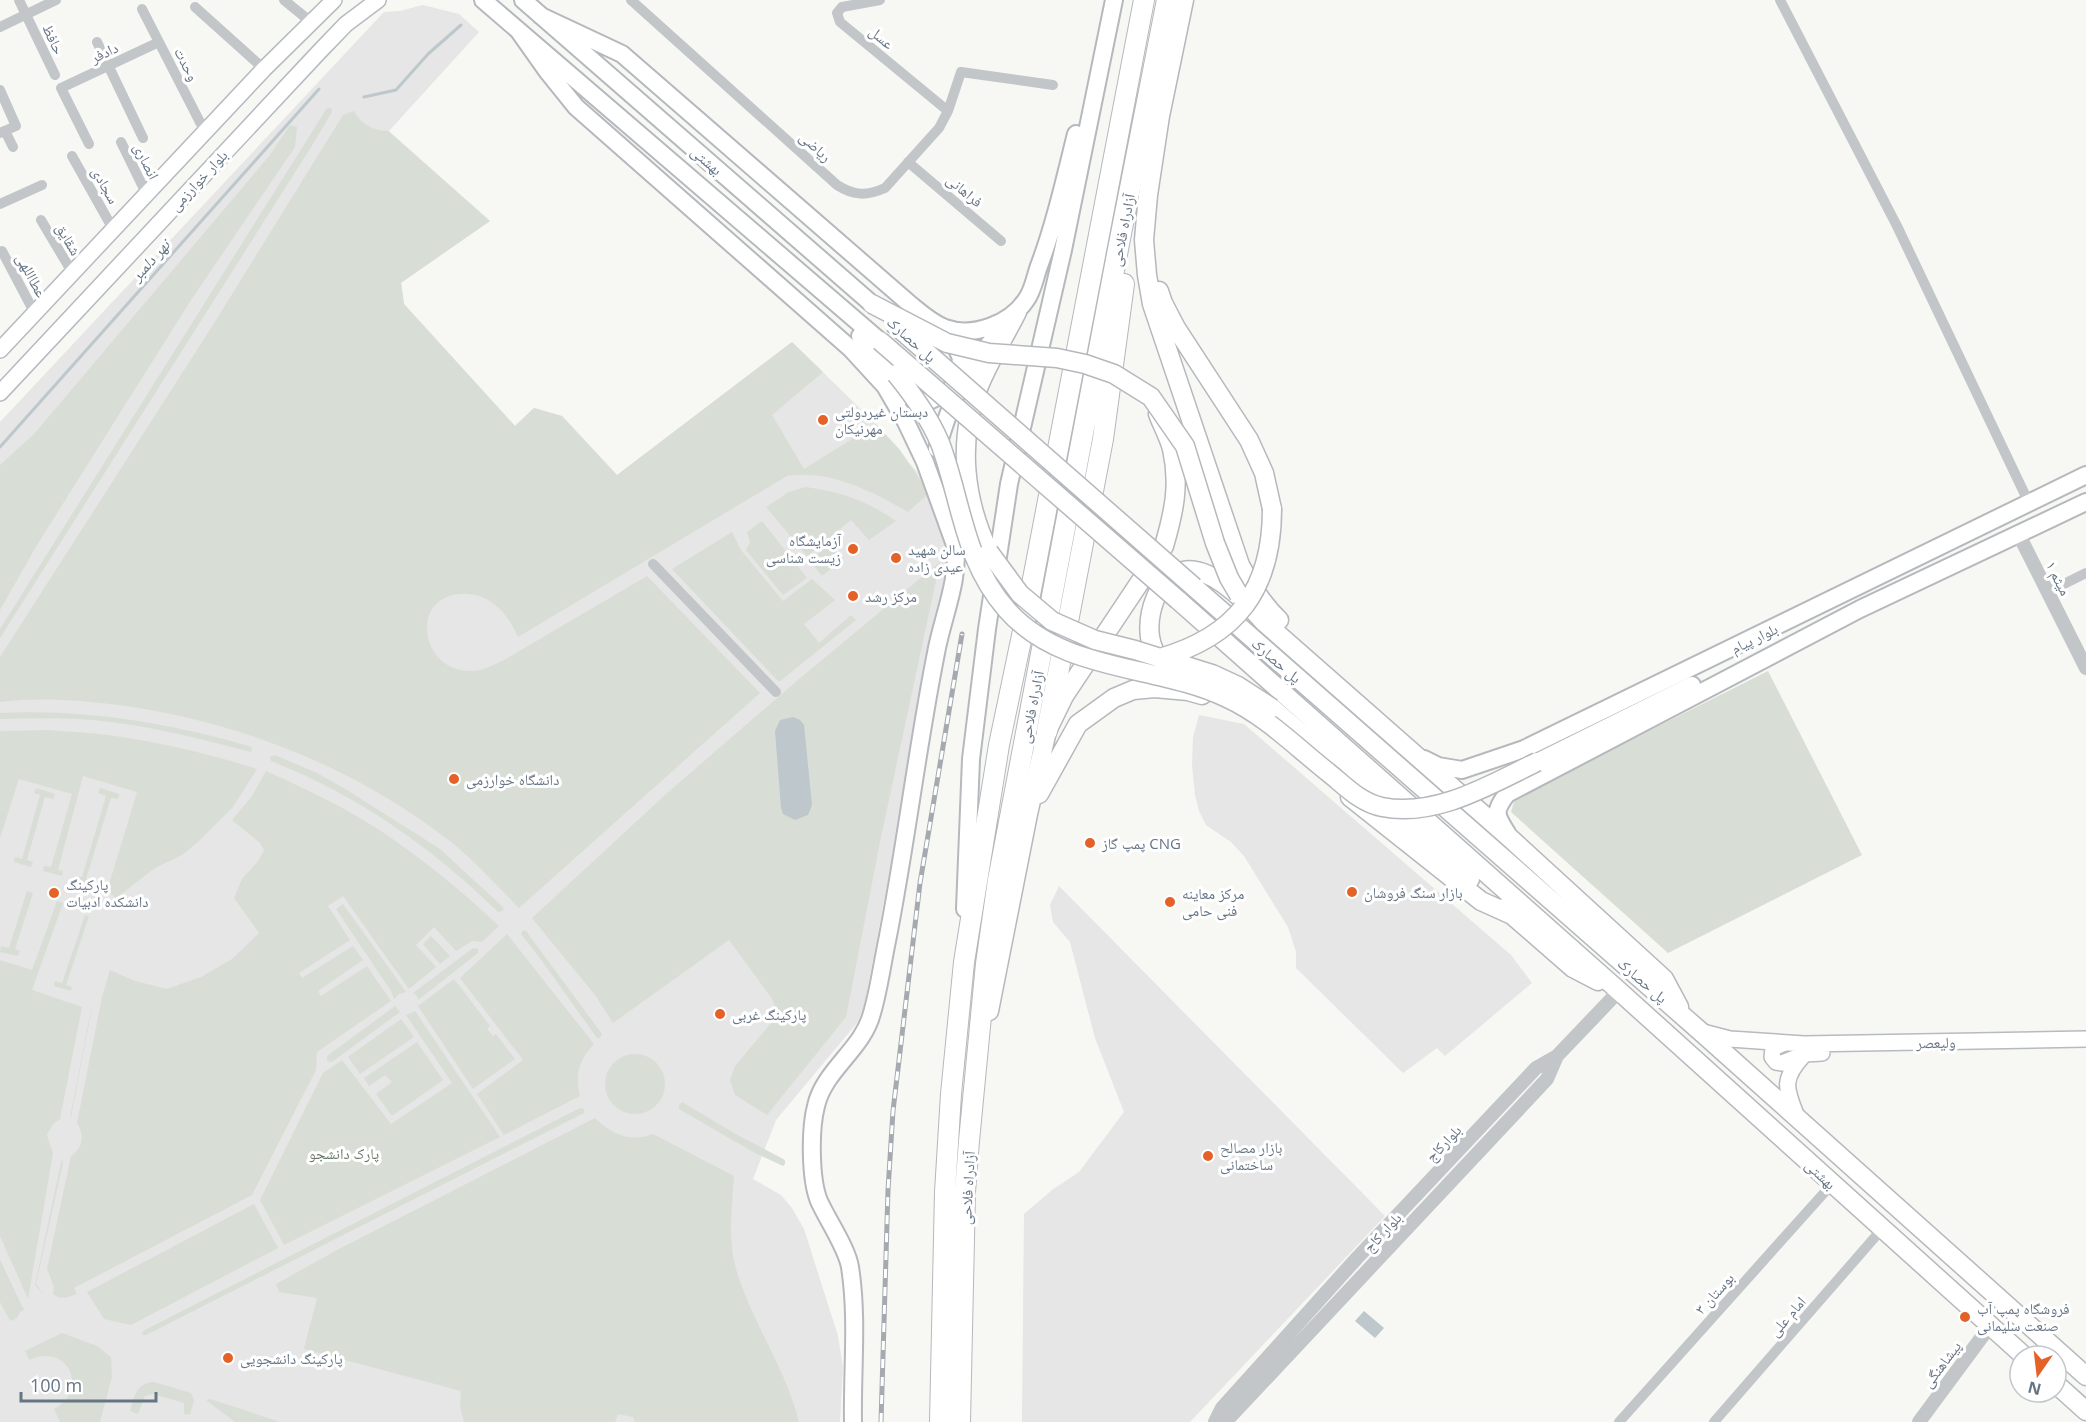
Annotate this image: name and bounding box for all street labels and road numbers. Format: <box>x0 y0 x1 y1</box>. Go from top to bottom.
street label: حافظ <box>38 21 70 58</box>
street label: عسل <box>865 21 899 54</box>
street label: دادفر <box>86 37 121 67</box>
street label: وحدت <box>170 44 204 84</box>
street label: ریاضی <box>795 126 837 167</box>
street label: انصاری <box>129 139 164 183</box>
street label: بهشتى <box>686 141 727 180</box>
street label: بلوار خوارزمی <box>164 145 232 216</box>
street label: سجادی <box>87 163 124 208</box>
street label: فراهانی <box>942 169 987 212</box>
street label: آزادراه فلاحی <box>1105 191 1140 268</box>
street label: شقایق <box>51 219 86 259</box>
street label: عطااللهی <box>11 249 52 301</box>
street label: پل حصارک <box>883 312 941 367</box>
street label: میثم ۱ <box>2041 557 2076 599</box>
street label: بلوار پیام <box>1727 618 1781 659</box>
street label: پل حصارک <box>1247 633 1306 688</box>
street label: آزادراه فلاحی <box>1014 668 1049 745</box>
street label: پل حصارک <box>1613 953 1672 1008</box>
street label: ولیعصر <box>1915 1032 1956 1052</box>
street label: بلوارکاج <box>1421 1120 1466 1167</box>
street label: آزادراه فلاحی <box>955 1149 980 1225</box>
street label: بهشتی <box>1801 1155 1841 1194</box>
street label: بلوار کاج <box>1358 1208 1406 1257</box>
street label: بوستان ۳ <box>1690 1268 1739 1319</box>
street label: امام علی <box>1764 1292 1811 1341</box>
street label: پیشاهنگی <box>1917 1337 1966 1392</box>

